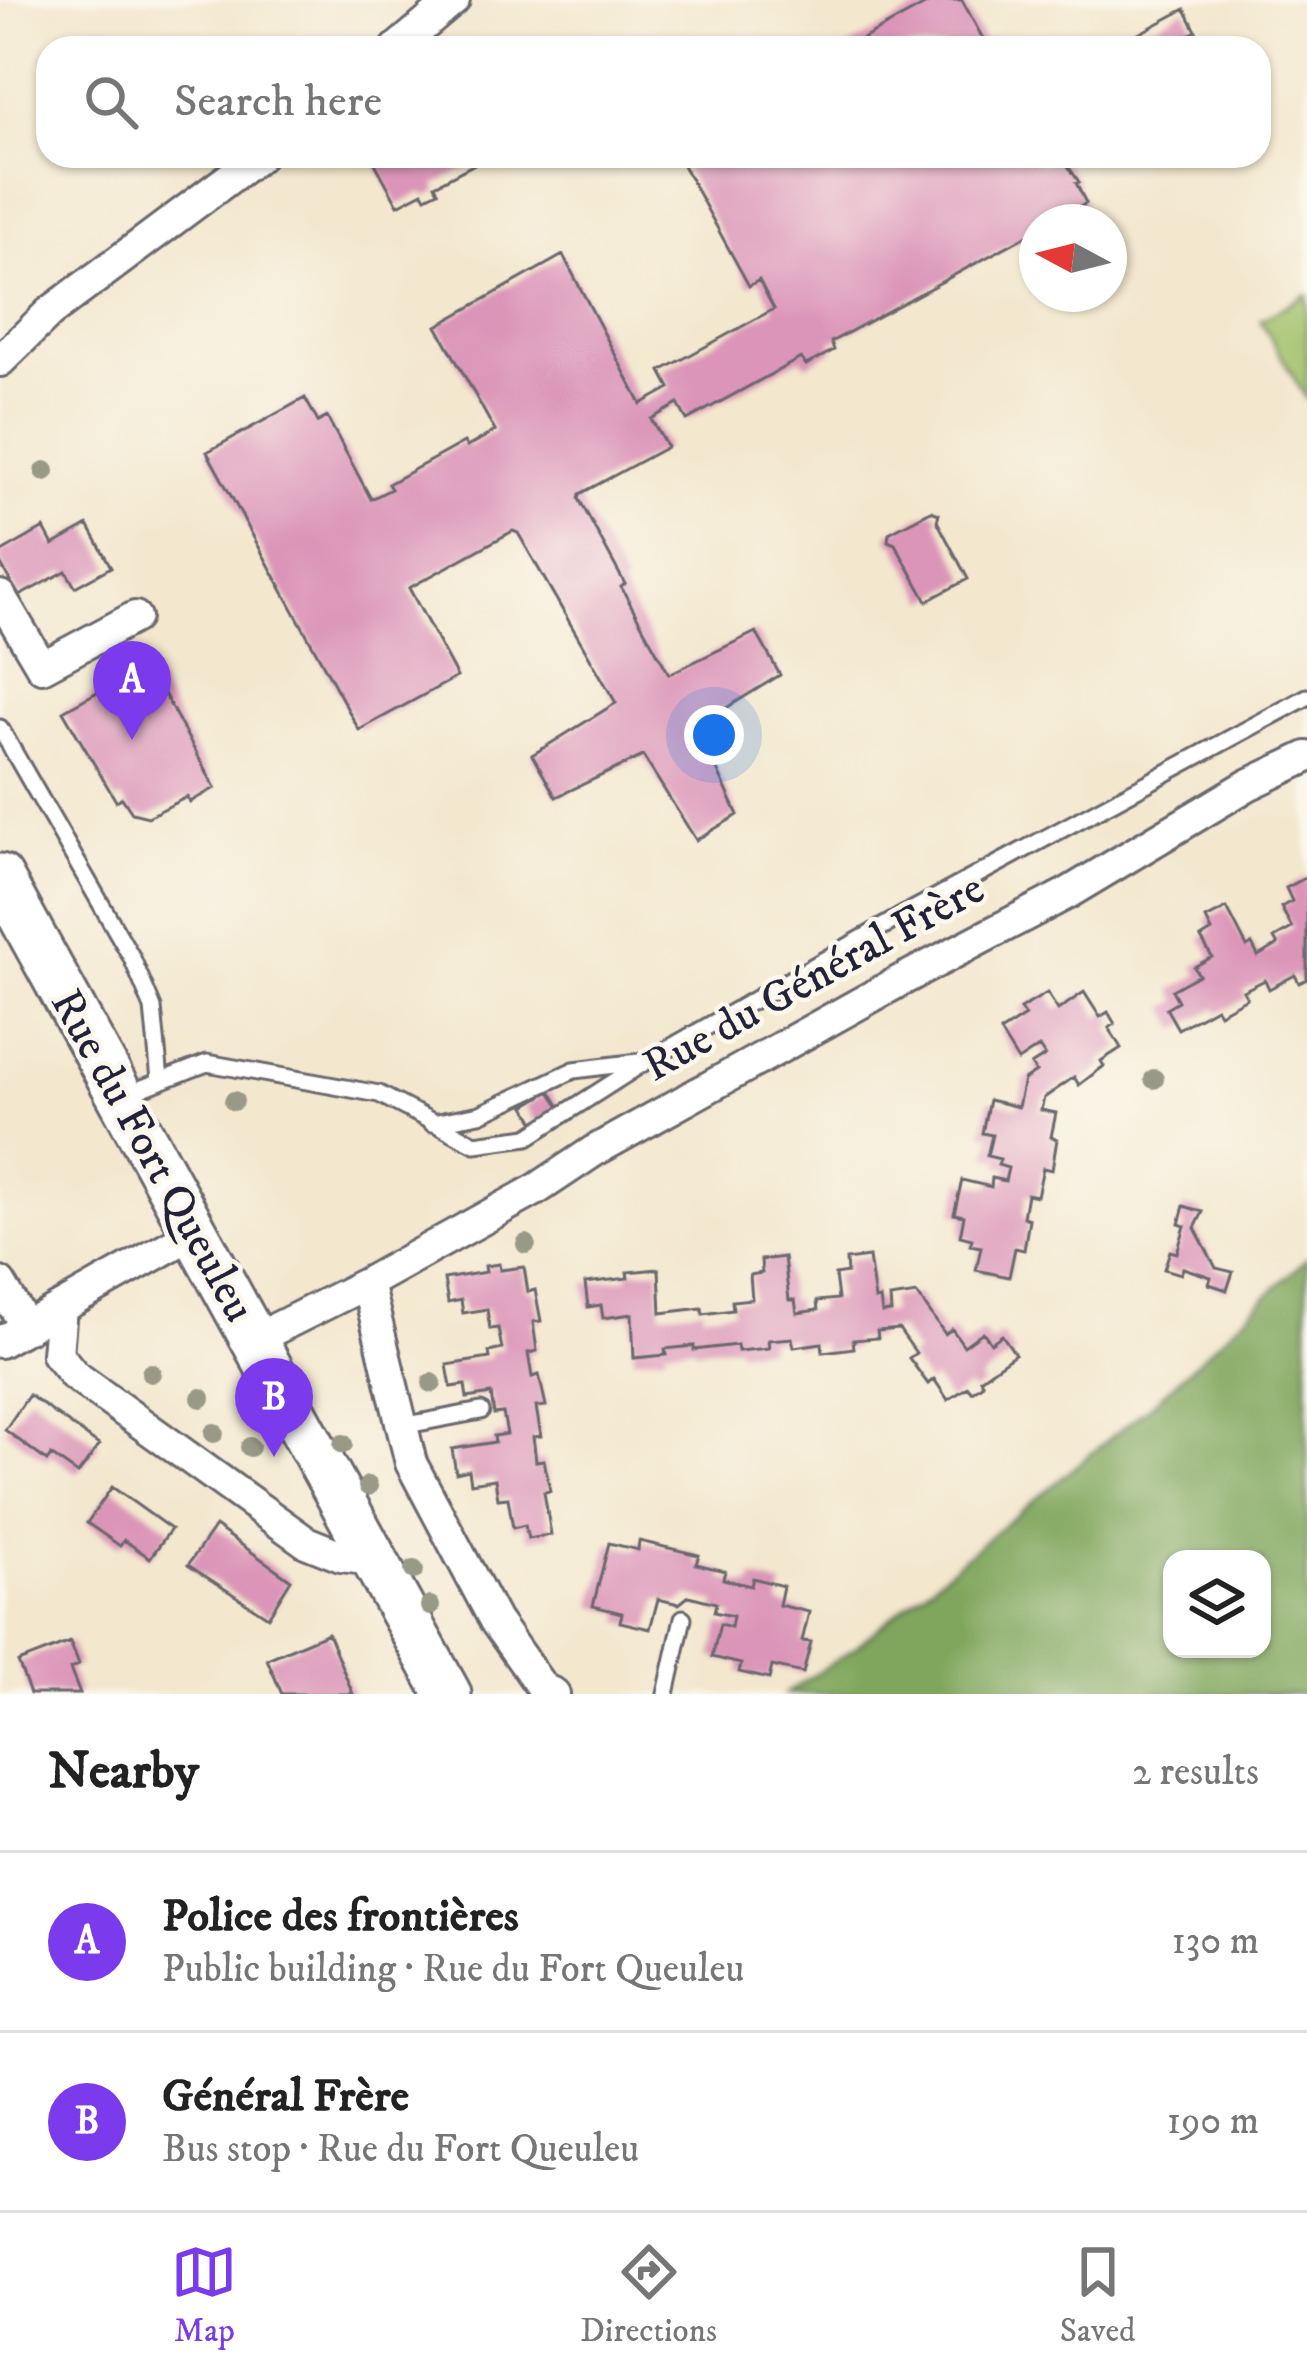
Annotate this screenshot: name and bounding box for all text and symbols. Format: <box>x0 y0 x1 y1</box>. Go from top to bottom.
search box <box>36 36 1271 168</box>
icon: search <box>78 69 144 135</box>
text: Search here <box>174 74 382 130</box>
north arrow <box>1019 204 1127 312</box>
pin: A <box>93 641 171 740</box>
your location <box>684 705 744 765</box>
street label: Rue du Général Frère <box>634 861 994 1095</box>
street label: Rue du Fort Queuleu <box>37 980 267 1332</box>
pin: B <box>235 1358 313 1457</box>
map controls <box>1163 1550 1271 1658</box>
button: layers <box>1163 1550 1271 1658</box>
text: Nearby <box>48 1740 199 1804</box>
text: 2 results <box>1132 1748 1259 1797</box>
text: Police des frontières <box>162 1889 519 1945</box>
text: A <box>75 1917 99 1966</box>
text: 130 m <box>1171 1917 1259 1966</box>
text: Public building · Rue du Fort Queuleu <box>162 1945 744 1994</box>
text: Général Frère <box>162 2069 409 2125</box>
text: B <box>75 2097 99 2146</box>
text: 190 m <box>1167 2097 1259 2146</box>
text: Bus stop · Rue du Fort Queuleu <box>162 2125 639 2174</box>
tab: Map <box>171 2239 237 2352</box>
tab: Directions <box>580 2239 717 2352</box>
tab: Saved <box>1060 2239 1136 2352</box>

